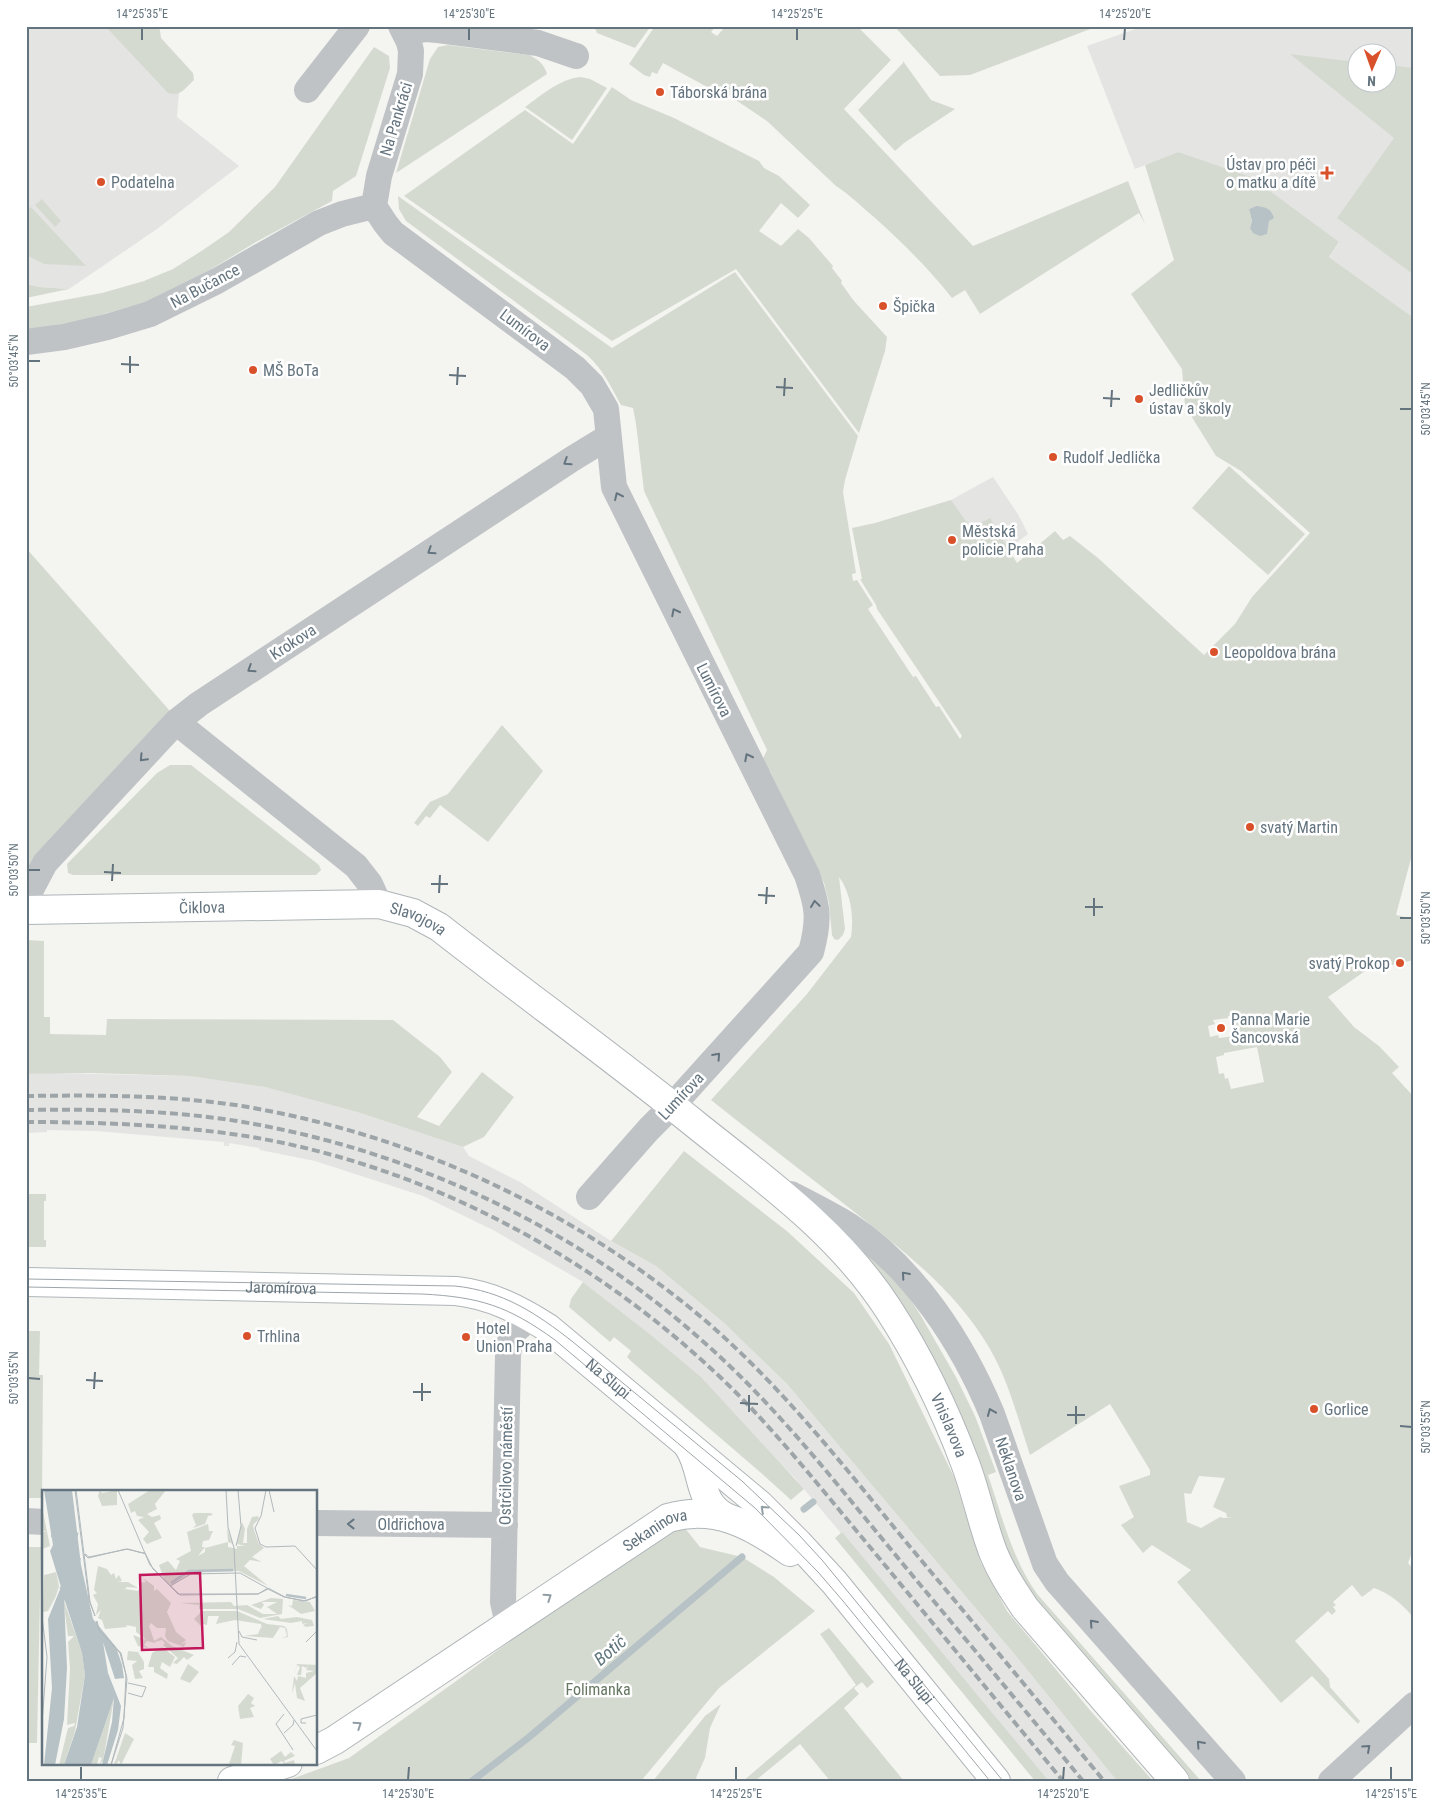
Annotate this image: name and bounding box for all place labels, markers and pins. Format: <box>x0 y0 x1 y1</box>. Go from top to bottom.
place label: Táborská brána <box>670 83 767 102</box>
marker: Táborská brána <box>654 86 666 98</box>
place label: Ústav pro péči o matku a dítě <box>1226 155 1316 192</box>
marker: Ústav pro péči o matku a dítě <box>1320 166 1334 180</box>
place label: Podatelna <box>111 173 175 192</box>
marker: Podatelna <box>95 176 107 188</box>
place label: Špička <box>893 297 935 316</box>
marker: Špička <box>877 300 889 312</box>
place label: MŠ BoTa <box>263 361 319 380</box>
marker: MŠ BoTa <box>247 364 259 376</box>
place label: Jedličkův ústav a školy <box>1149 381 1231 418</box>
marker: Jedličkův ústav a školy <box>1133 393 1145 405</box>
place label: Rudolf Jedlička <box>1063 448 1160 467</box>
marker: Rudolf Jedlička <box>1047 451 1059 463</box>
place label: Městská policie Praha <box>962 522 1044 559</box>
marker: Městská policie Praha <box>946 534 958 546</box>
place label: Leopoldova brána <box>1224 643 1336 662</box>
marker: Leopoldova brána <box>1208 646 1220 658</box>
place label: svatý Martin <box>1260 818 1338 837</box>
marker: svatý Martin <box>1244 821 1256 833</box>
place label: svatý Prokop <box>1308 954 1390 973</box>
marker: svatý Prokop <box>1394 957 1406 969</box>
place label: Panna Marie Šancovská <box>1231 1010 1310 1047</box>
marker: Panna Marie Šancovská <box>1215 1022 1227 1034</box>
place label: Hotel Union Praha <box>476 1319 552 1356</box>
place label: Trhlina <box>257 1327 300 1346</box>
marker: Trhlina <box>241 1330 253 1342</box>
marker: Hotel Union Praha <box>460 1331 472 1343</box>
place label: Gorlice <box>1324 1400 1369 1419</box>
marker: Gorlice <box>1308 1403 1320 1415</box>

